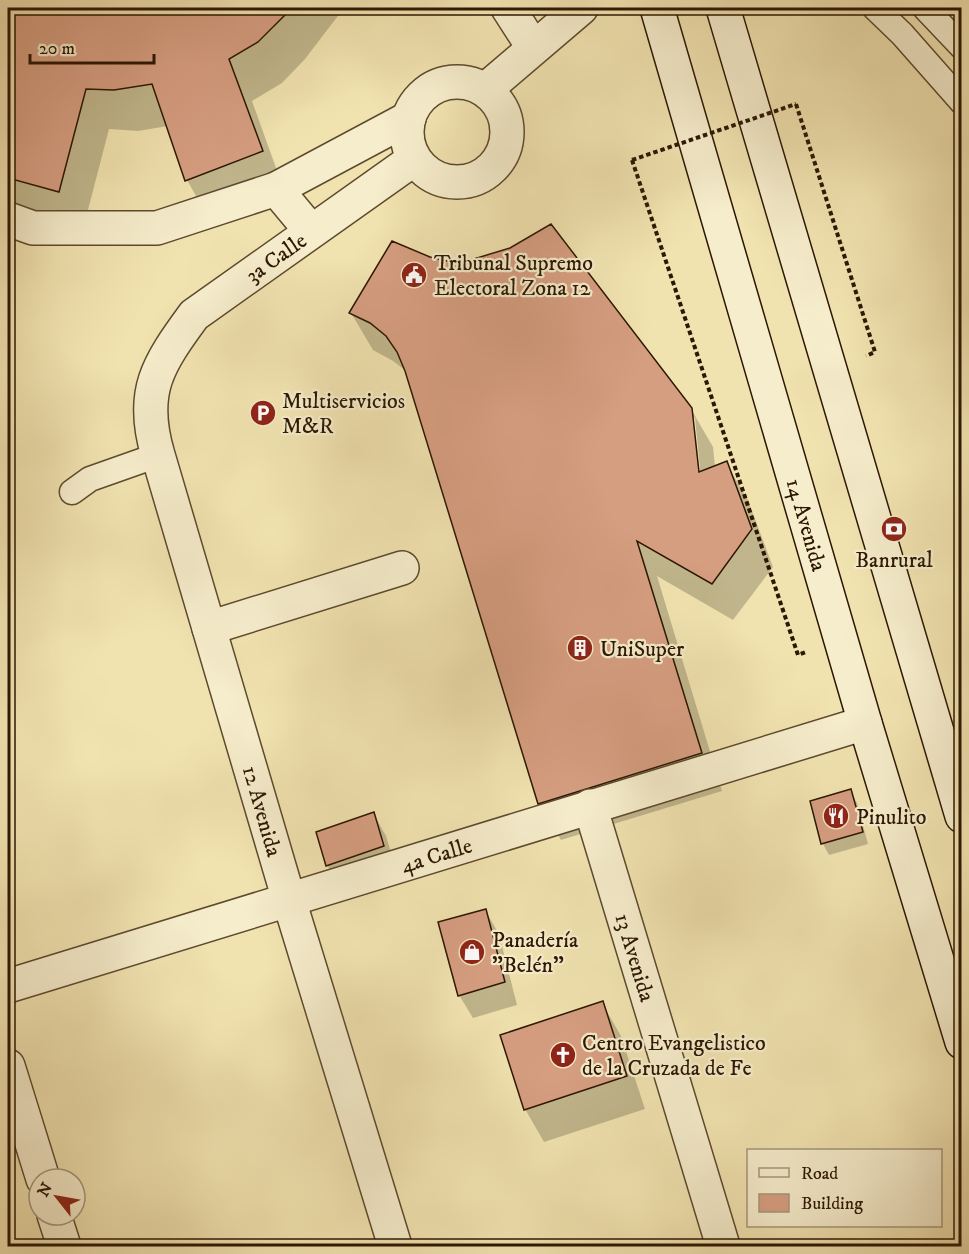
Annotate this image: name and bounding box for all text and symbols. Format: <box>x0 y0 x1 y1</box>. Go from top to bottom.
scale bar <box>30 27 154 65</box>
text: 20 m <box>39 38 75 60</box>
street label: 3a Calle <box>241 228 312 289</box>
place label: Tribunal Supremo Electoral Zona 12 <box>434 250 593 302</box>
public building icon: Tribunal Supremo Electoral Zona 12 <box>399 260 429 290</box>
place label: Multiservicios M&R <box>282 388 405 440</box>
parking icon: Multiservicios M&R <box>248 398 278 428</box>
street label: 14 Avenida <box>780 475 832 575</box>
bank icon: Banrural <box>879 514 909 544</box>
place label: Banrural <box>855 547 933 574</box>
building icon: UniSuper <box>565 633 595 663</box>
place label: UniSuper <box>600 636 685 663</box>
street label: 12 Avenida <box>236 763 288 861</box>
restaurant icon: Pinulito <box>821 801 851 831</box>
place label: Pinulito <box>856 804 926 831</box>
street label: 4a Calle <box>398 832 476 880</box>
street label: 13 Avenida <box>608 910 661 1006</box>
place label: Panadería "Belén" <box>492 927 579 979</box>
shop icon: Panadería "Belén" <box>457 937 487 967</box>
place label: Centro Evangelistico de la Cruzada de Fe <box>582 1030 766 1082</box>
church icon: Centro Evangelistico de la Cruzada de Fe <box>548 1040 578 1070</box>
legend <box>747 1149 942 1227</box>
text: Road <box>801 1163 838 1185</box>
north arrow <box>27 1167 87 1227</box>
text: N <box>33 1179 57 1201</box>
text: Building <box>801 1193 863 1215</box>

